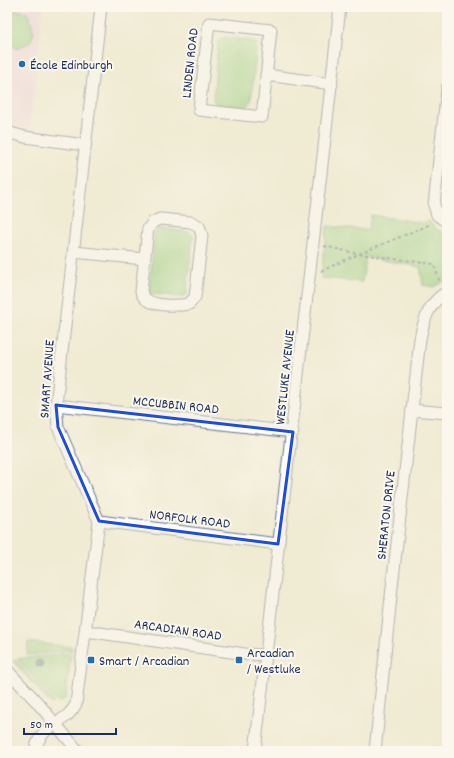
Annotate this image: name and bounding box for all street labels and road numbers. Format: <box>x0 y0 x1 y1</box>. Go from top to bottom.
street label: LINDEN ROAD <box>177 27 205 99</box>
street label: WESTLUKE AVENUE <box>271 328 301 426</box>
street label: SMART AVENUE <box>35 339 61 419</box>
street label: MCCUBBIN ROAD <box>132 392 220 420</box>
street label: SHERATON DRIVE <box>372 469 402 561</box>
street label: NORFOLK ROAD <box>148 505 231 535</box>
street label: ARCADIAN ROAD <box>133 615 223 647</box>

